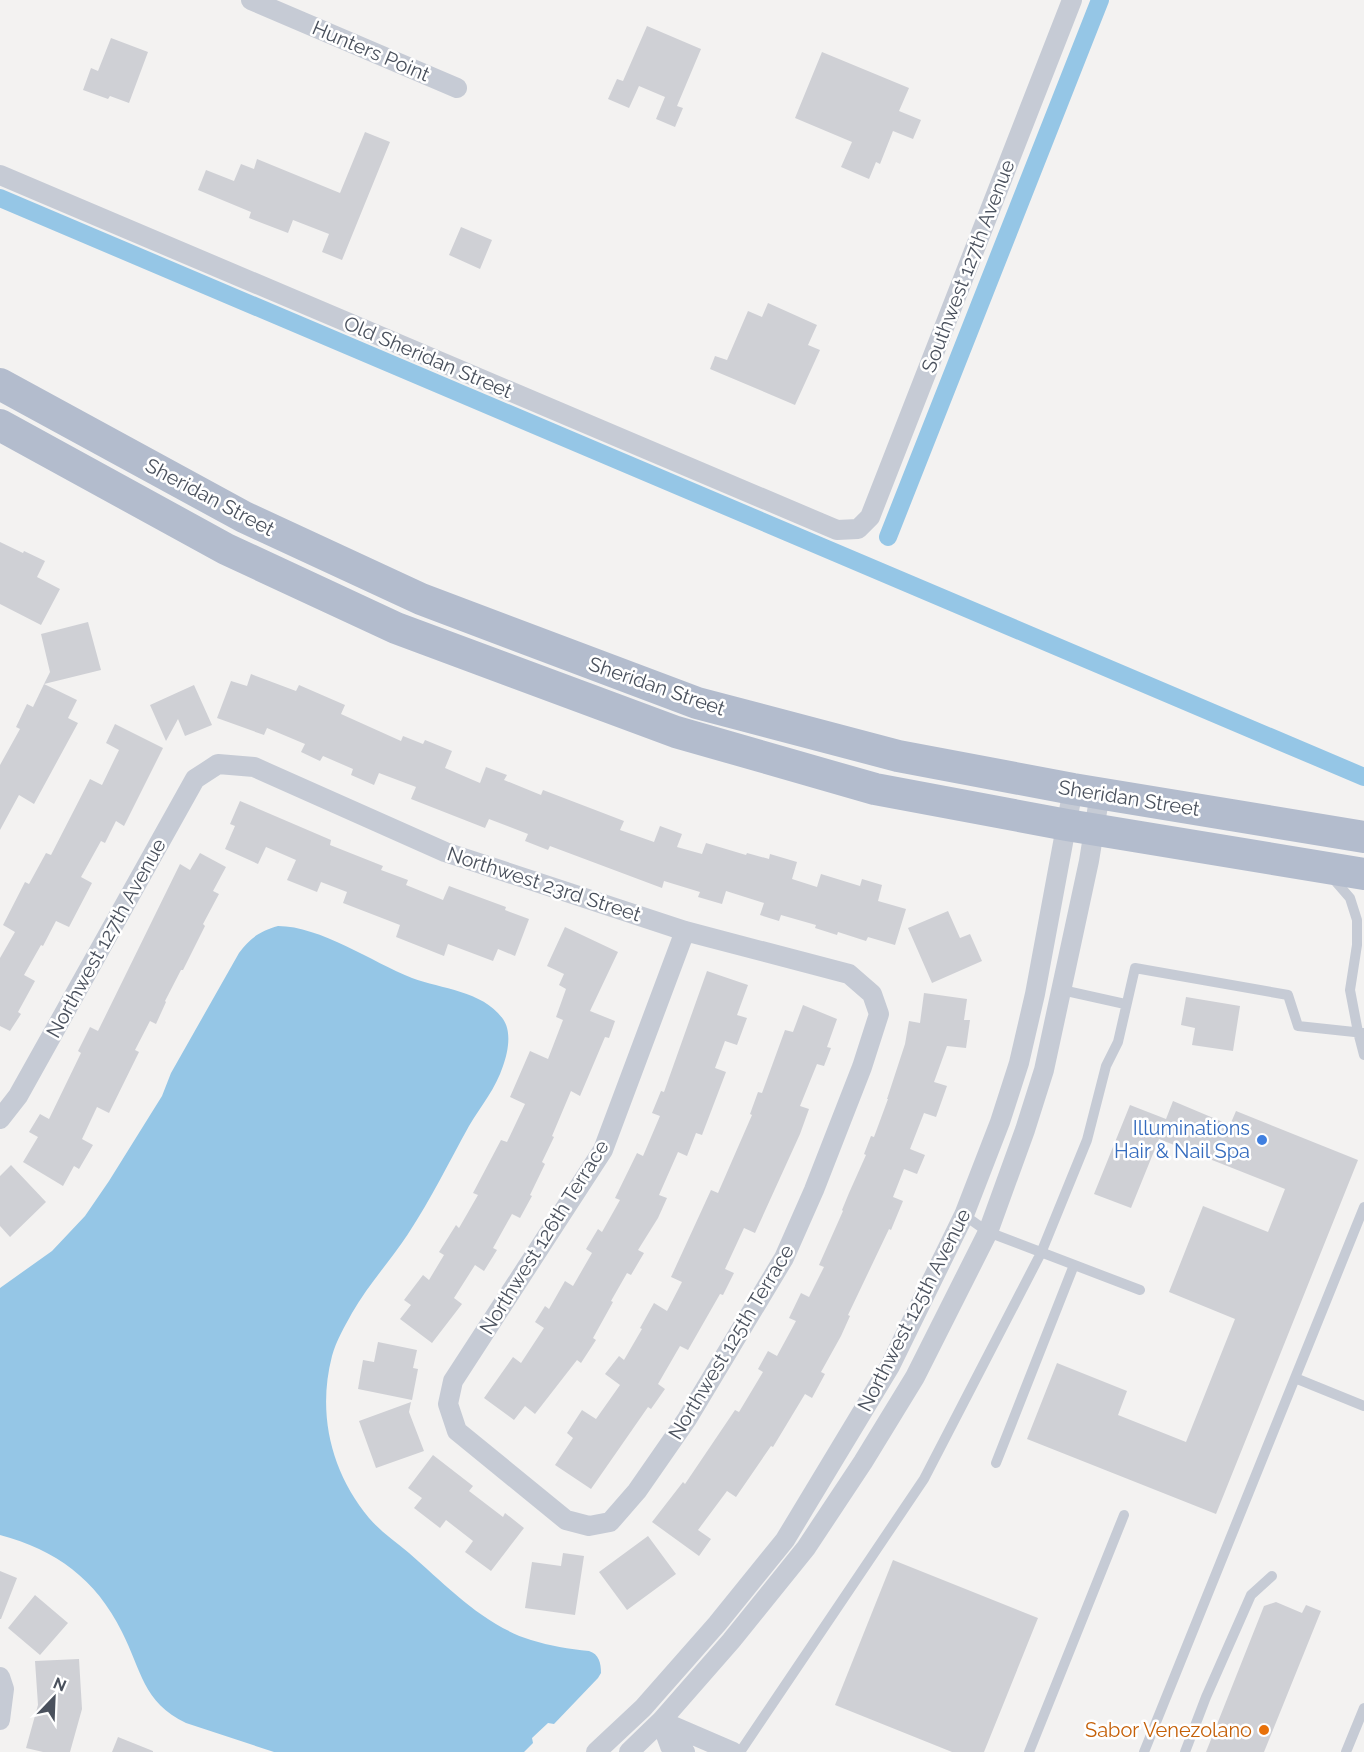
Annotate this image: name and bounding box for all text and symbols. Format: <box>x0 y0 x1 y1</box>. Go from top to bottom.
street label: Hunters Point <box>309 16 433 87</box>
street label: Southwest 127th Avenue <box>916 156 1020 376</box>
street label: Old Sheridan Street <box>340 311 516 403</box>
street label: Sheridan Street <box>141 453 279 541</box>
street label: Sheridan Street <box>586 651 729 721</box>
street label: Sheridan Street <box>1057 775 1202 821</box>
street label: Northwest 127th Avenue <box>41 834 171 1042</box>
street label: Northwest 23rd Street <box>444 841 644 927</box>
place label: Illuminations Hair & Nail Spa <box>1114 1116 1250 1163</box>
marker: Illuminations Hair & Nail Spa <box>1255 1133 1269 1147</box>
street label: Northwest 126th Terrace <box>474 1135 614 1339</box>
street label: Northwest 125th Avenue <box>852 1204 976 1415</box>
street label: Northwest 125th Terrace <box>663 1240 799 1444</box>
north arrow <box>24 1668 84 1728</box>
text: N <box>50 1674 69 1696</box>
place label: Sabor Venezolano <box>1085 1718 1252 1742</box>
marker: Sabor Venezolano <box>1257 1723 1271 1737</box>

